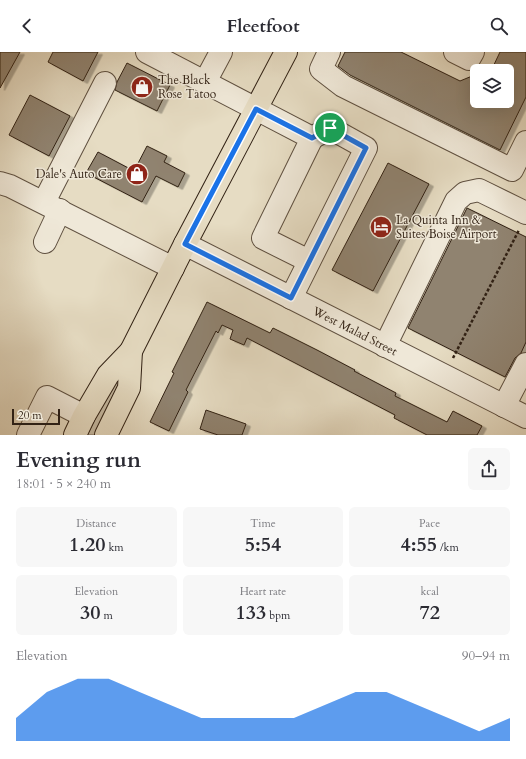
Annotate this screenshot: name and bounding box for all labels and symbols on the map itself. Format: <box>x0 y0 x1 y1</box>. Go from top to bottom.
place label: The Black Rose Tatoo <box>158 72 217 102</box>
shop icon: The Black Rose Tatoo <box>129 74 155 100</box>
pin <box>313 111 347 145</box>
shop icon: Dale's Auto Care <box>124 161 150 187</box>
place label: Dale's Auto Care <box>36 166 122 182</box>
place label: La Quinta Inn & Suites Boise Airport <box>396 212 497 242</box>
hotel icon: La Quinta Inn & Suites Boise Airport <box>368 214 394 240</box>
street label: West Malad Street <box>309 302 400 359</box>
scale bar <box>12 407 60 426</box>

